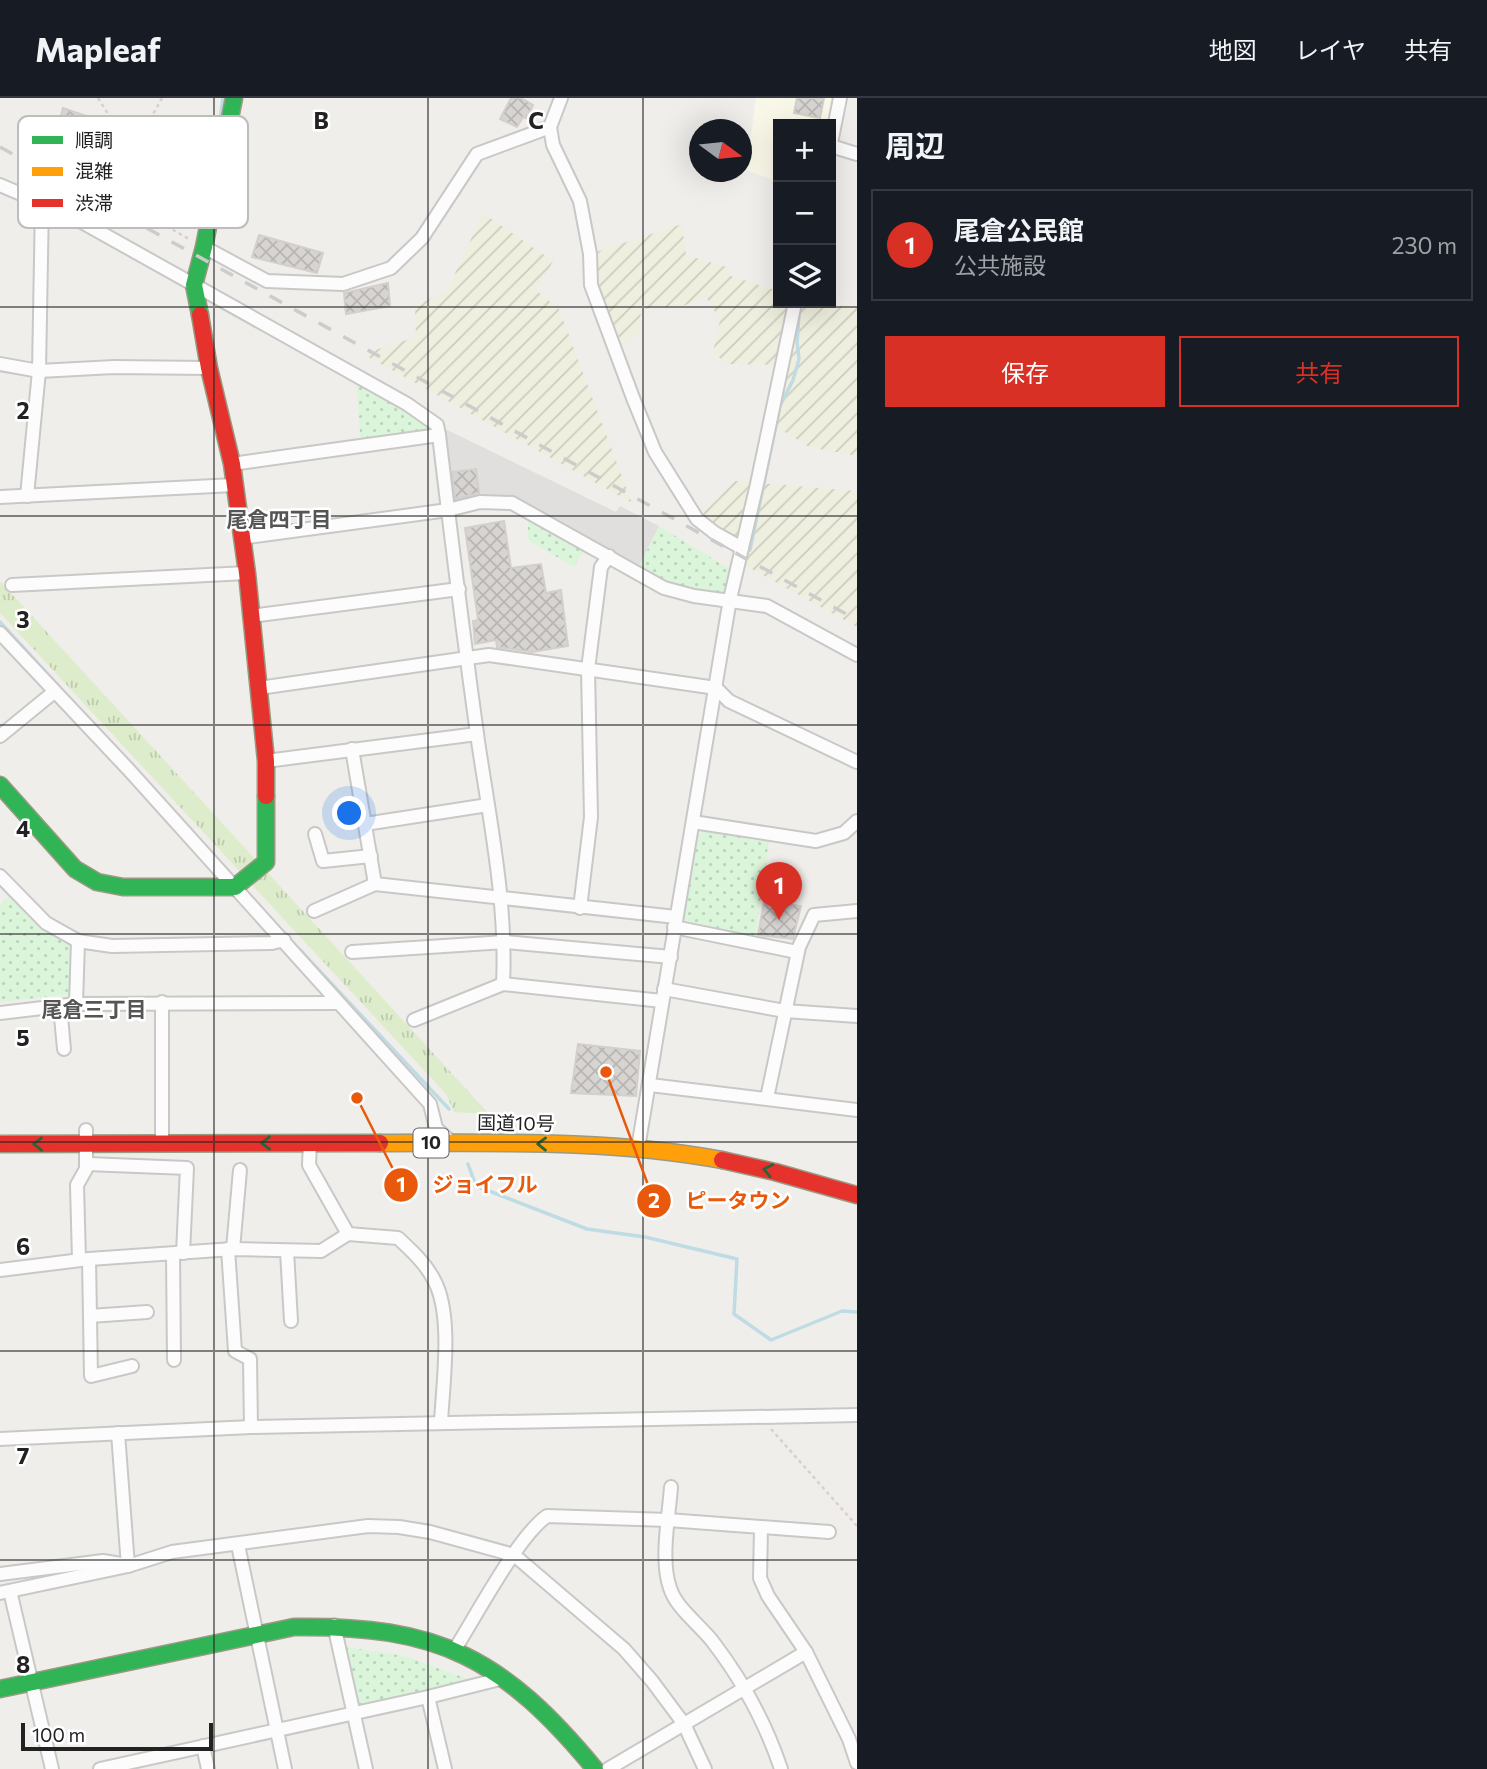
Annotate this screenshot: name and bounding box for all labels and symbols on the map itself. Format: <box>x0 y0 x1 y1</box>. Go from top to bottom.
text: B <box>313 106 329 134</box>
text: C <box>528 106 544 134</box>
legend <box>18 116 248 228</box>
north arrow <box>689 119 752 182</box>
text: 順調 <box>75 128 113 151</box>
text: 混雑 <box>75 159 113 182</box>
text: 渋滞 <box>75 191 113 214</box>
text: 2 <box>16 396 30 424</box>
district label: 尾倉四丁目 <box>227 506 332 531</box>
text: 3 <box>16 605 30 633</box>
your location <box>332 796 366 830</box>
text: 4 <box>16 814 30 842</box>
pin: 1 <box>756 862 802 920</box>
district label: 尾倉三丁目 <box>42 996 147 1021</box>
text: 5 <box>16 1023 30 1051</box>
street label: 国道10号 <box>477 1110 555 1135</box>
road number: 10 <box>414 1128 448 1158</box>
one-way arrow <box>260 1135 271 1150</box>
one-way arrow <box>33 1136 43 1152</box>
one-way arrow <box>537 1136 547 1152</box>
callout: ジョイフル <box>383 1164 551 1206</box>
one-way arrow <box>762 1164 774 1179</box>
text: 1 <box>396 1171 406 1196</box>
text: ジョイフル <box>433 1171 538 1196</box>
callout: ピータウン <box>637 1180 805 1222</box>
text: 2 <box>648 1187 660 1212</box>
text: ピータウン <box>686 1187 791 1212</box>
text: 6 <box>16 1232 30 1260</box>
text: 7 <box>17 1441 29 1469</box>
text: 8 <box>16 1650 30 1678</box>
scale bar <box>21 1720 214 1752</box>

